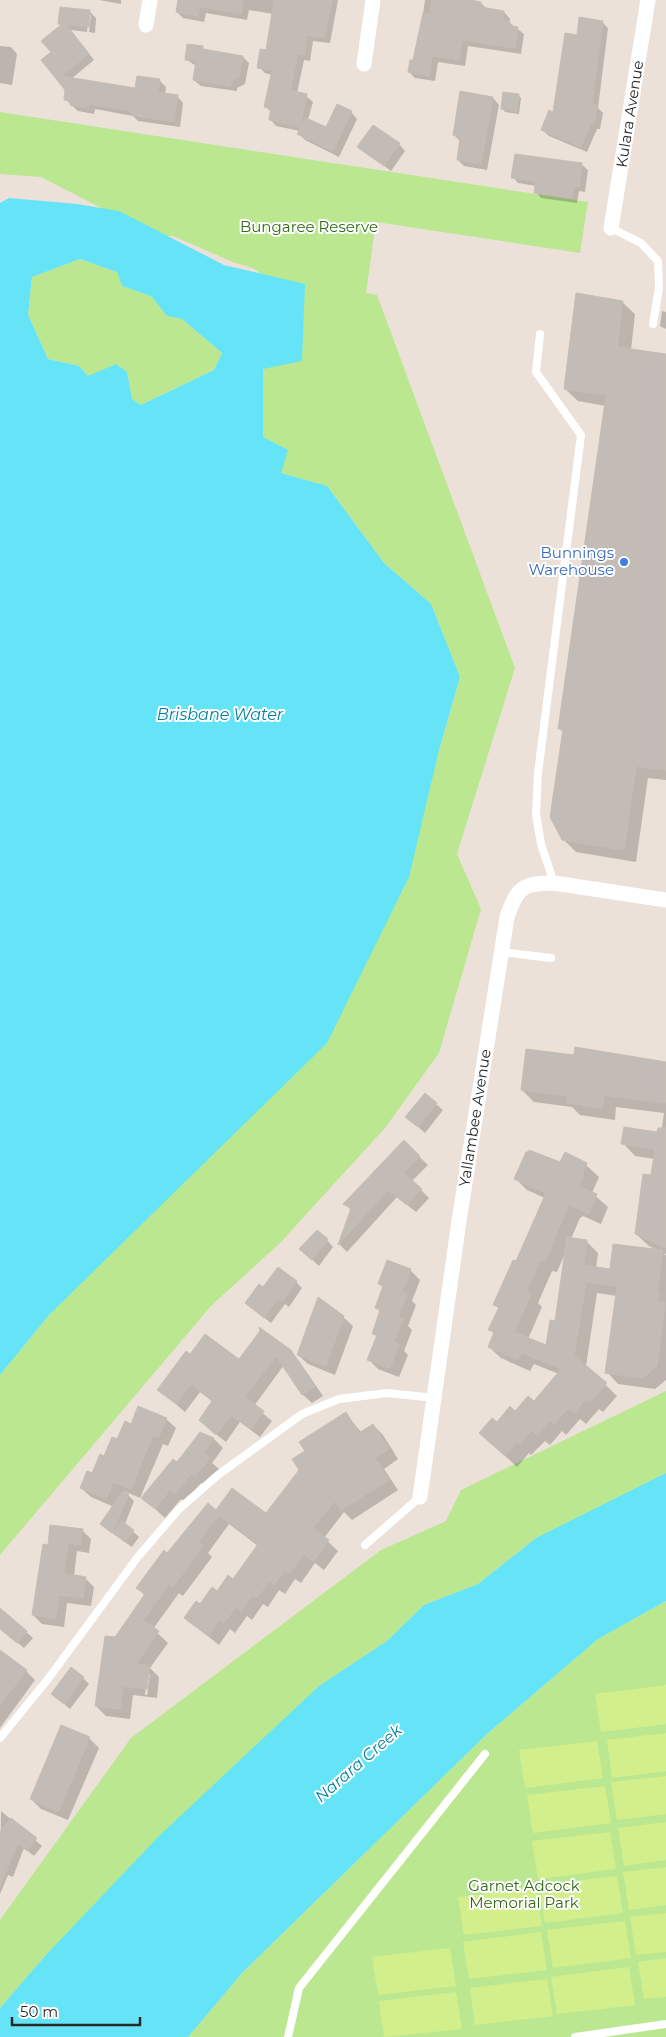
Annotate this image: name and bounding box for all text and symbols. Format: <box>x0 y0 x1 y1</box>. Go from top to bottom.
street label: Kulara Avenue <box>612 59 647 169</box>
park label: Bungaree Reserve <box>240 217 378 236</box>
place label: Bunnings Warehouse <box>528 543 614 579</box>
marker: Bunnings Warehouse <box>618 556 630 568</box>
water label: Brisbane Water <box>157 705 284 724</box>
street label: Yallambee Avenue <box>454 1048 495 1188</box>
water label: Narara Creek <box>311 1720 407 1806</box>
park label: Garnet Adcock Memorial Park <box>468 1876 580 1912</box>
scale bar <box>12 1994 140 2026</box>
text: 50 m <box>20 2002 58 2021</box>

